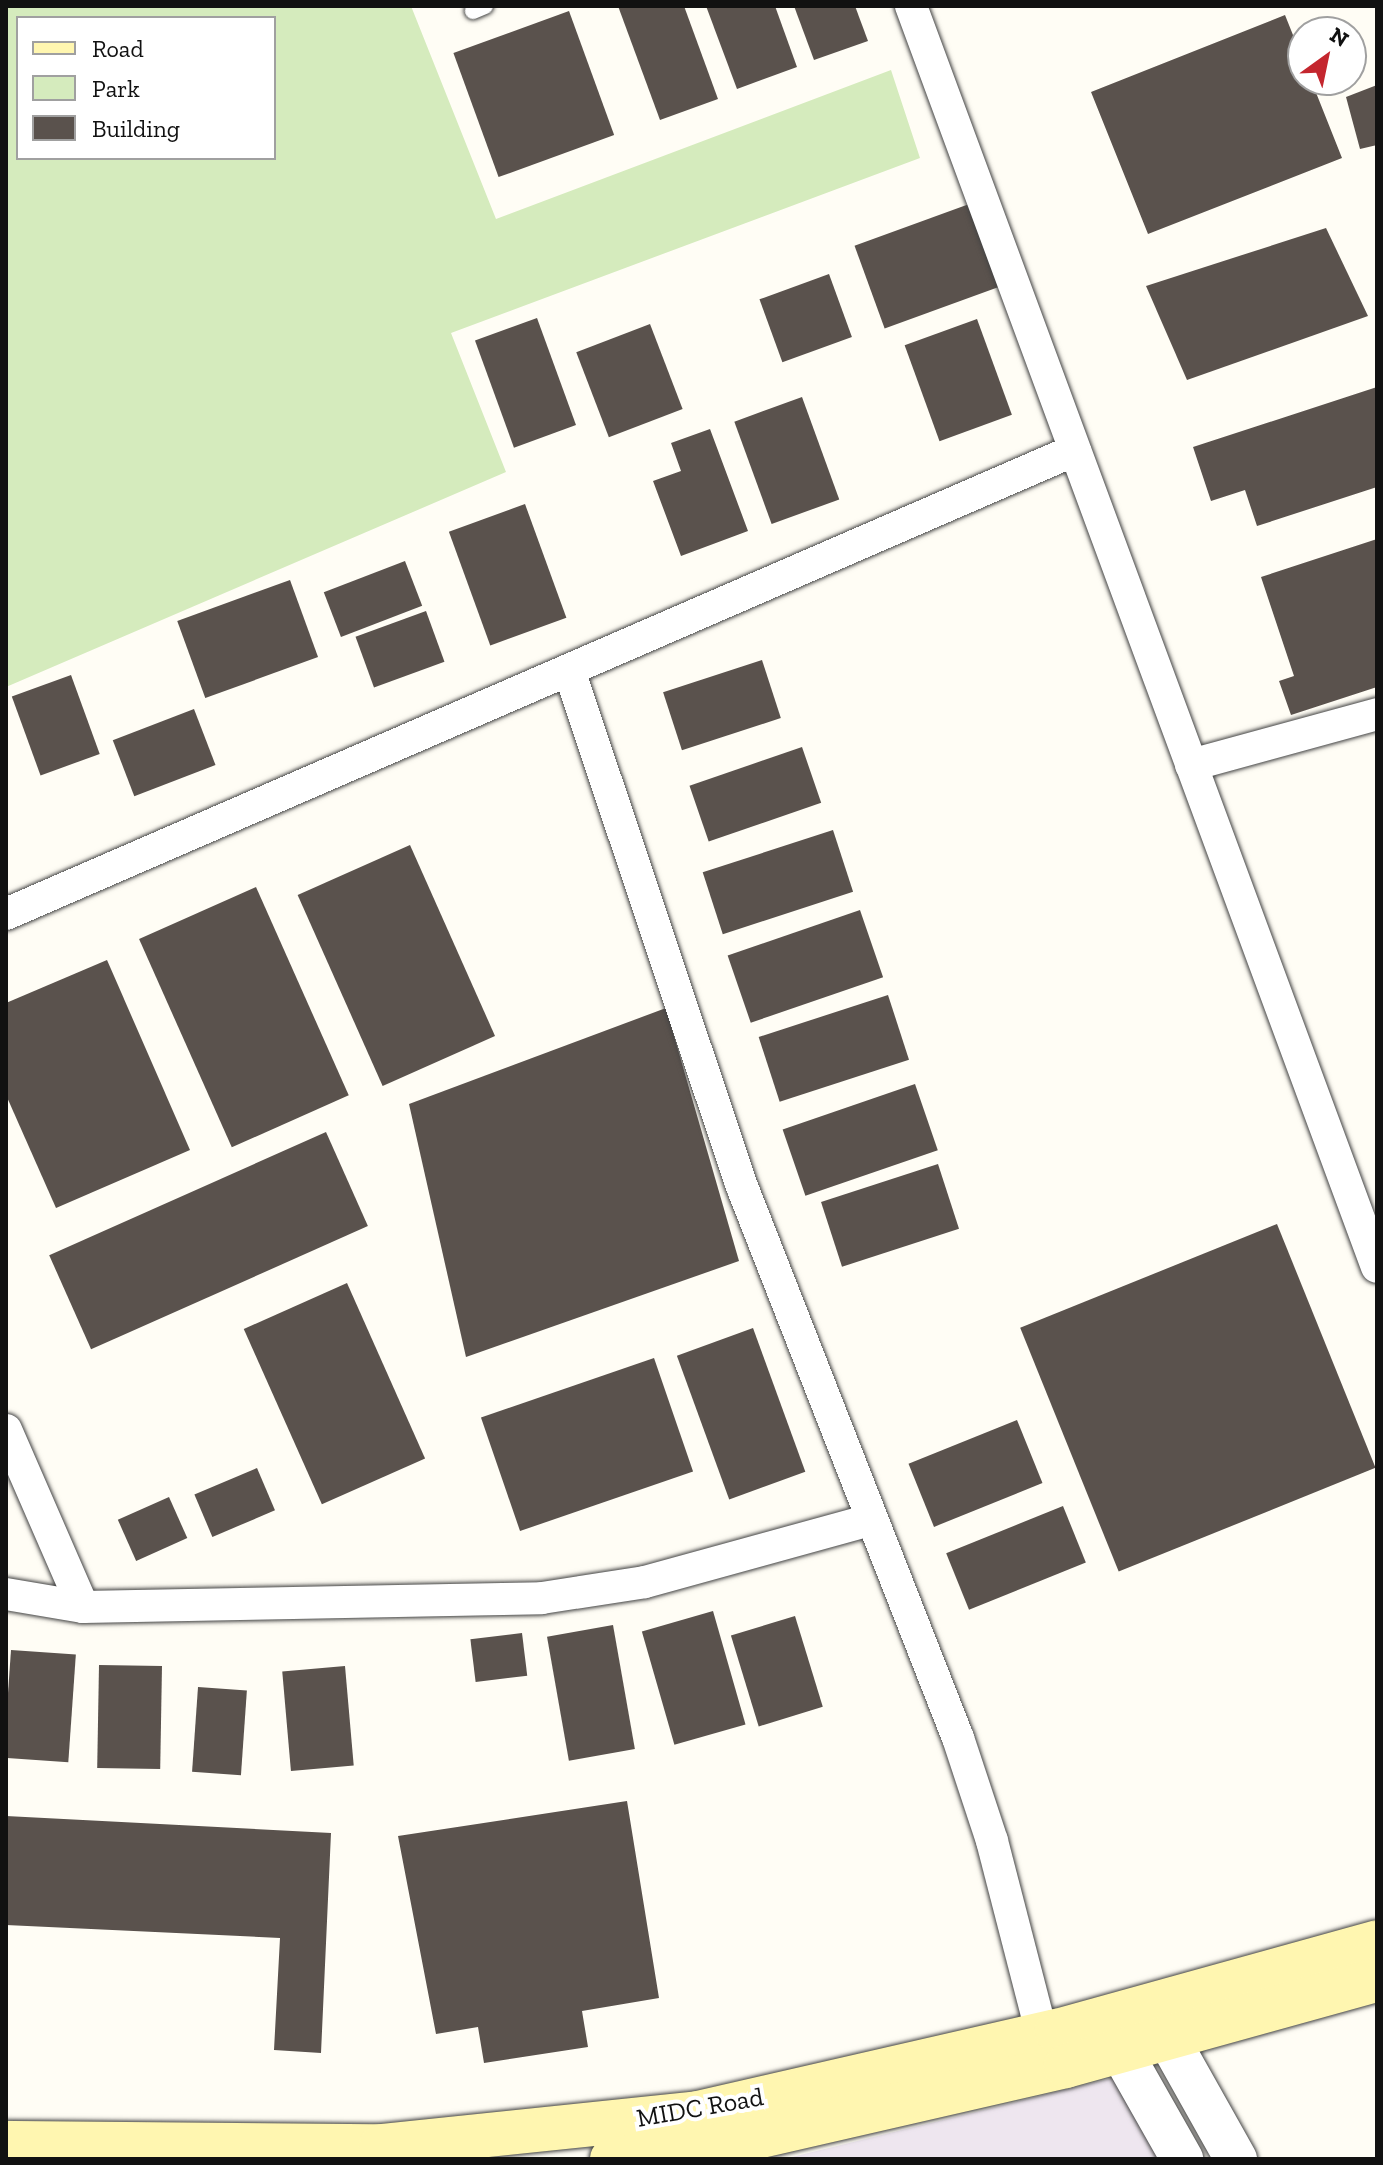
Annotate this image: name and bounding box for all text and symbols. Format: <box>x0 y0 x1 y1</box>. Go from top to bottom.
legend <box>16 16 276 160</box>
north arrow <box>1287 16 1367 96</box>
text: N <box>1325 21 1354 53</box>
text: Road <box>92 34 144 63</box>
text: Park <box>92 74 140 103</box>
text: Building <box>92 114 180 143</box>
street label: MIDC Road <box>634 2082 766 2134</box>

